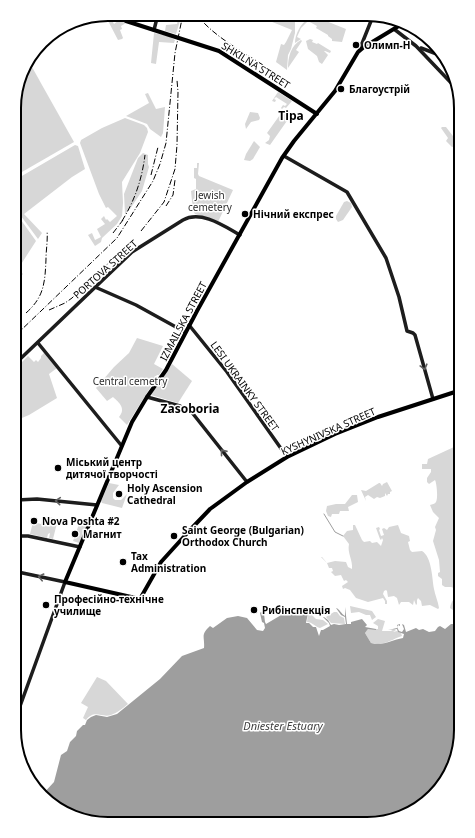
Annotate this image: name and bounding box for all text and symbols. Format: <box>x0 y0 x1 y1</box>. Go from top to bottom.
street label: SHKILNA STREET <box>219 38 293 92</box>
place label: Олимп-Н <box>364 38 410 52</box>
marker: Олимп-Н <box>351 40 361 50</box>
place label: Благоустрій <box>349 82 410 96</box>
marker: Благоустрій <box>336 84 346 94</box>
district label: Тіра <box>278 107 304 124</box>
park label: Jewish cemetery <box>188 188 233 214</box>
place label: Нічний експрес <box>253 207 334 221</box>
marker: Нічний експрес <box>240 209 250 219</box>
street label: PORTOVA STREET <box>70 236 140 302</box>
street label: IZMAILSKA STREET <box>156 279 210 363</box>
street label: LESI UKRAINKY STREET <box>208 338 283 434</box>
one-way arrow <box>420 364 428 370</box>
park label: Central cemetry <box>93 374 168 388</box>
district label: Zasoboria <box>161 400 219 417</box>
street label: KYSHYNIVSKA STREET <box>279 404 378 458</box>
one-way arrow <box>220 449 227 456</box>
place label: Міський центр дитячої творчості <box>66 455 158 481</box>
marker: Міський центр дитячої творчості <box>53 463 63 473</box>
place label: Holy Ascension Cathedral <box>127 481 203 507</box>
marker: Holy Ascension Cathedral <box>114 489 124 499</box>
one-way arrow <box>55 497 61 506</box>
place label: Nova Poshta #2 <box>42 514 120 528</box>
marker: Nova Poshta #2 <box>29 516 39 526</box>
place label: Saint George (Bulgarian) Orthodox Church <box>182 523 304 549</box>
place label: Магнит <box>83 527 122 541</box>
marker: Магнит <box>70 529 80 539</box>
marker: Saint George (Bulgarian) Orthodox Church <box>169 531 179 541</box>
place label: Tax Administration <box>131 549 206 575</box>
marker: Tax Administration <box>118 557 128 567</box>
one-way arrow <box>38 574 45 582</box>
place label: Професійно-технічне училище <box>53 592 164 618</box>
marker: Професійно-технічне училище <box>41 600 51 610</box>
place label: Рибінспекція <box>262 603 330 617</box>
marker: Рибінспекція <box>249 605 259 615</box>
water label: Dniester Estuary <box>243 718 324 733</box>

